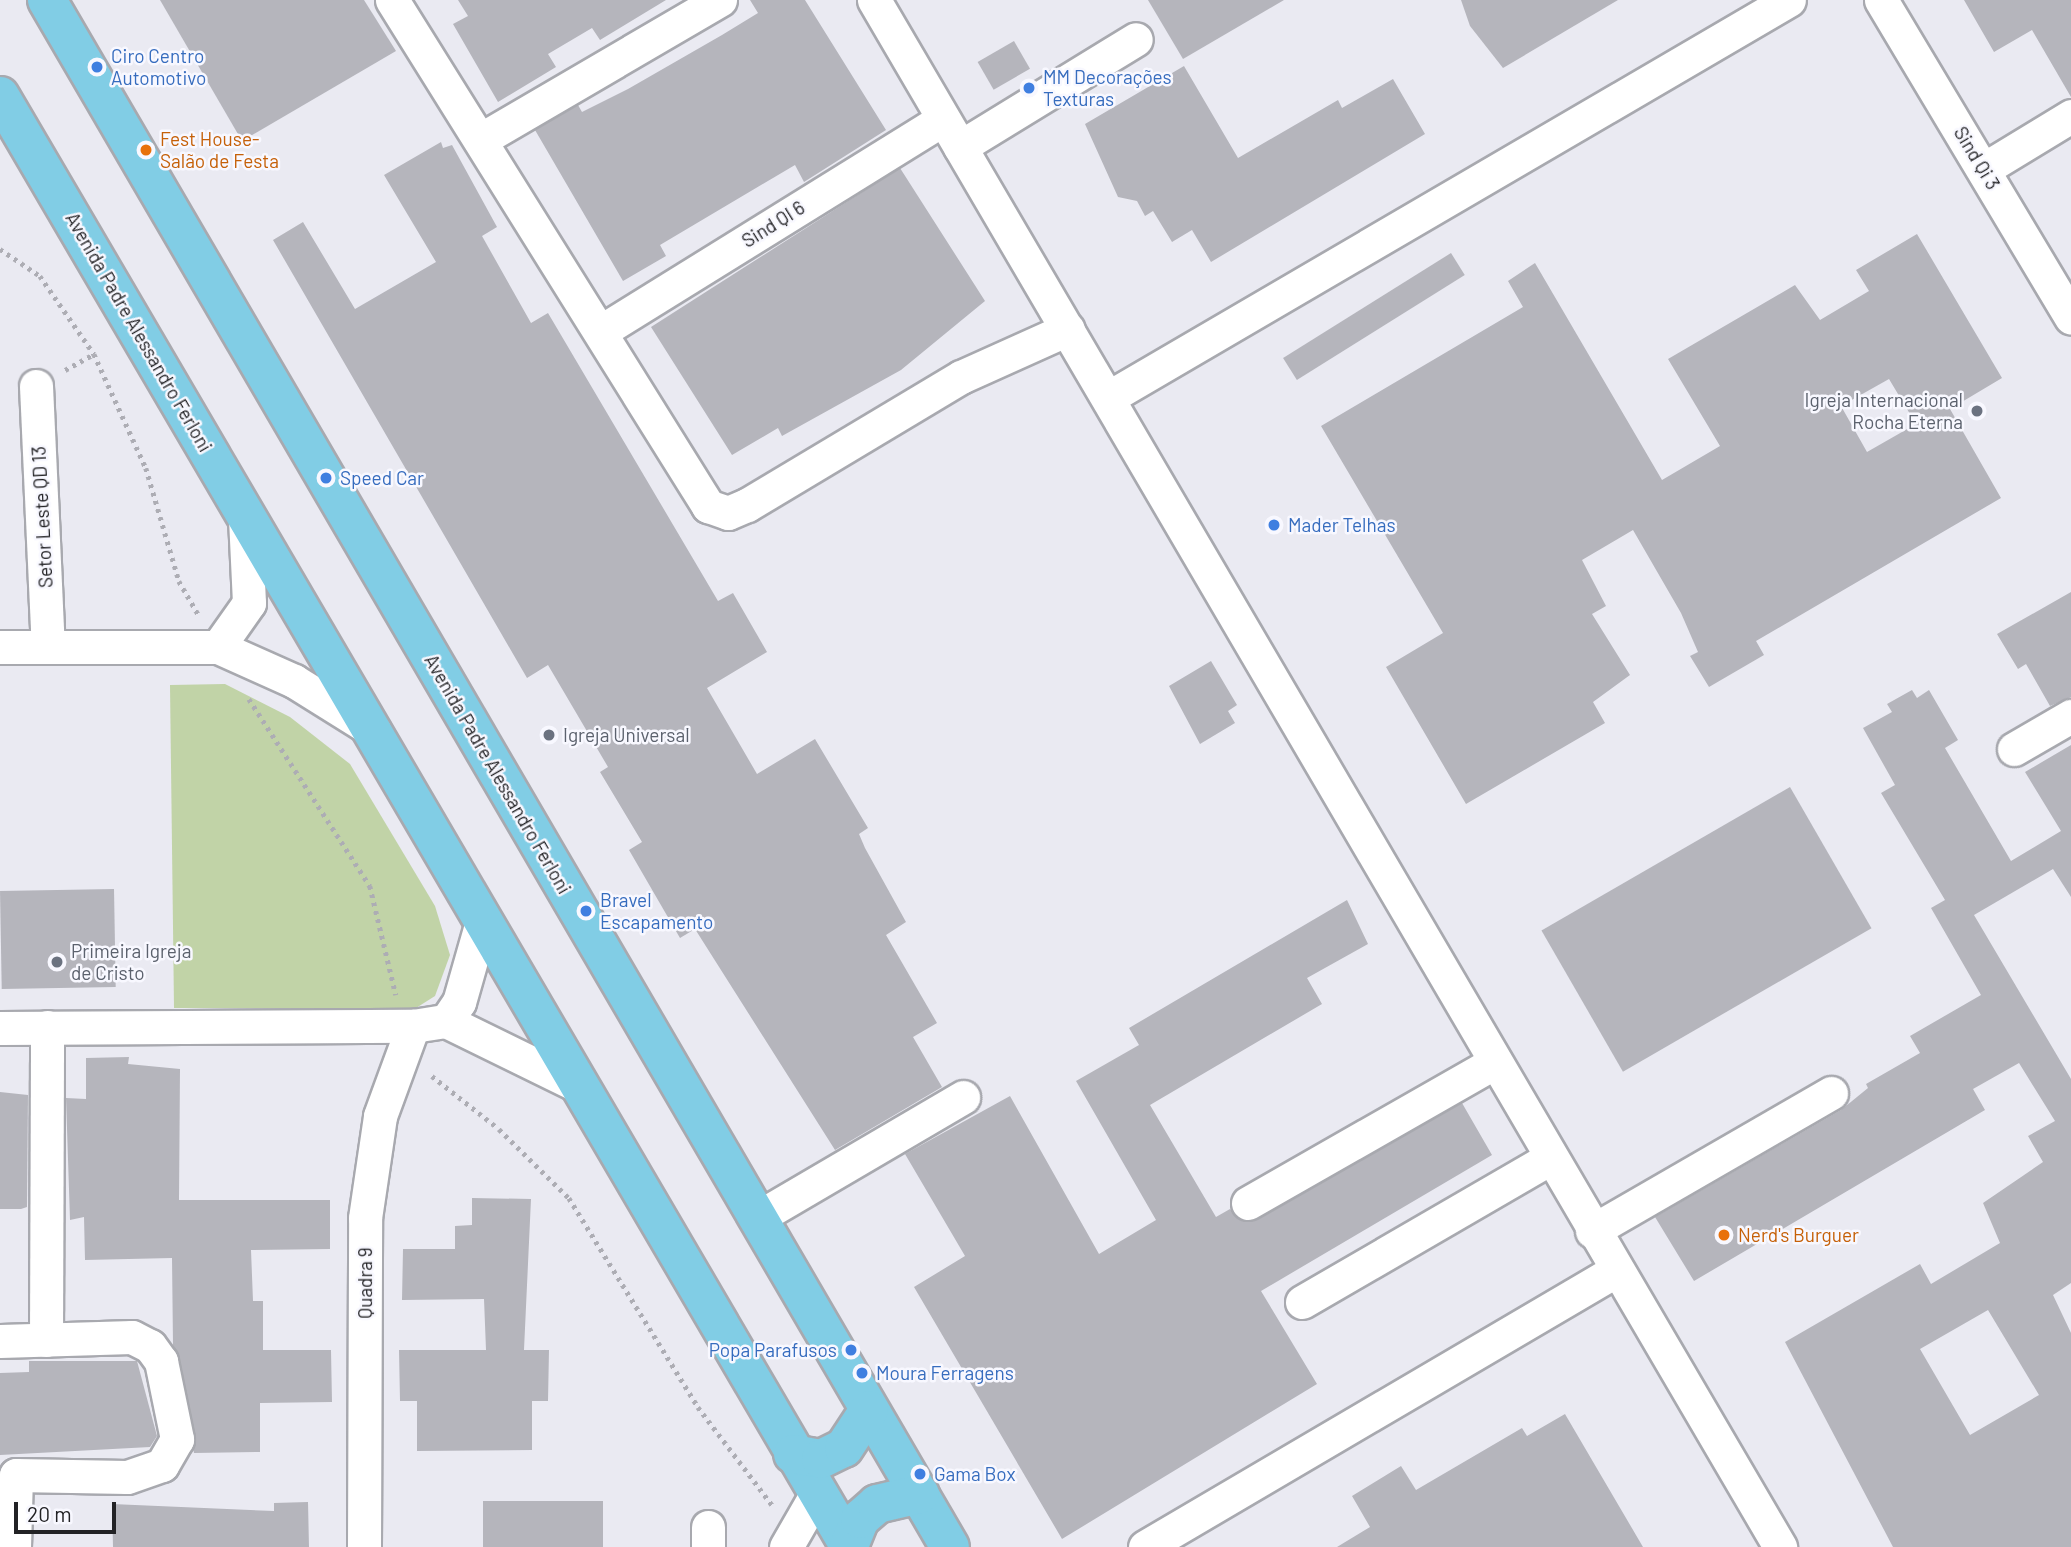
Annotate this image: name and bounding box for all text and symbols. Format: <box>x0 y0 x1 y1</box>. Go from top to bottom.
place label: Ciro Centro Automotivo <box>111 45 206 89</box>
marker: Ciro Centro Automotivo <box>89 59 105 75</box>
place label: MM Decorações Texturas <box>1043 66 1172 110</box>
marker: MM Decorações Texturas <box>1021 80 1037 96</box>
street label: Sind Qi 3 <box>1949 122 2005 194</box>
place label: Fest House- Salão de Festa <box>160 128 279 172</box>
marker: Fest House- Salão de Festa <box>138 142 154 158</box>
street label: Sind QI 6 <box>737 196 809 252</box>
street label: Avenida Padre Alessandro Ferloni <box>61 208 217 456</box>
place label: Igreja Internacional Rocha Eterna <box>1805 389 1963 433</box>
marker: Igreja Internacional Rocha Eterna <box>1969 403 1985 419</box>
street label: Setor Leste QD 13 <box>27 445 57 589</box>
place label: Speed Car <box>340 467 424 489</box>
marker: Speed Car <box>318 470 334 486</box>
place label: Mader Telhas <box>1288 514 1396 536</box>
marker: Mader Telhas <box>1266 517 1282 533</box>
street label: Avenida Padre Alessandro Ferloni <box>420 650 576 898</box>
place label: Igreja Universal <box>563 724 690 746</box>
marker: Igreja Universal <box>541 727 557 743</box>
place label: Bravel Escapamento <box>600 889 713 933</box>
marker: Bravel Escapamento <box>578 903 594 919</box>
place label: Primeira Igreja de Cristo <box>71 940 191 984</box>
marker: Primeira Igreja de Cristo <box>49 954 65 970</box>
place label: Nerd's Burguer <box>1738 1224 1859 1246</box>
marker: Nerd's Burguer <box>1716 1227 1732 1243</box>
street label: Quadra 9 <box>354 1247 376 1319</box>
place label: Popa Parafusos <box>709 1339 837 1361</box>
marker: Popa Parafusos <box>843 1342 859 1358</box>
place label: Moura Ferragens <box>876 1362 1014 1384</box>
marker: Moura Ferragens <box>854 1365 870 1381</box>
place label: Gama Box <box>934 1463 1016 1485</box>
marker: Gama Box <box>912 1466 928 1482</box>
scale bar <box>18 1488 119 1532</box>
text: 20 m <box>27 1501 72 1526</box>

